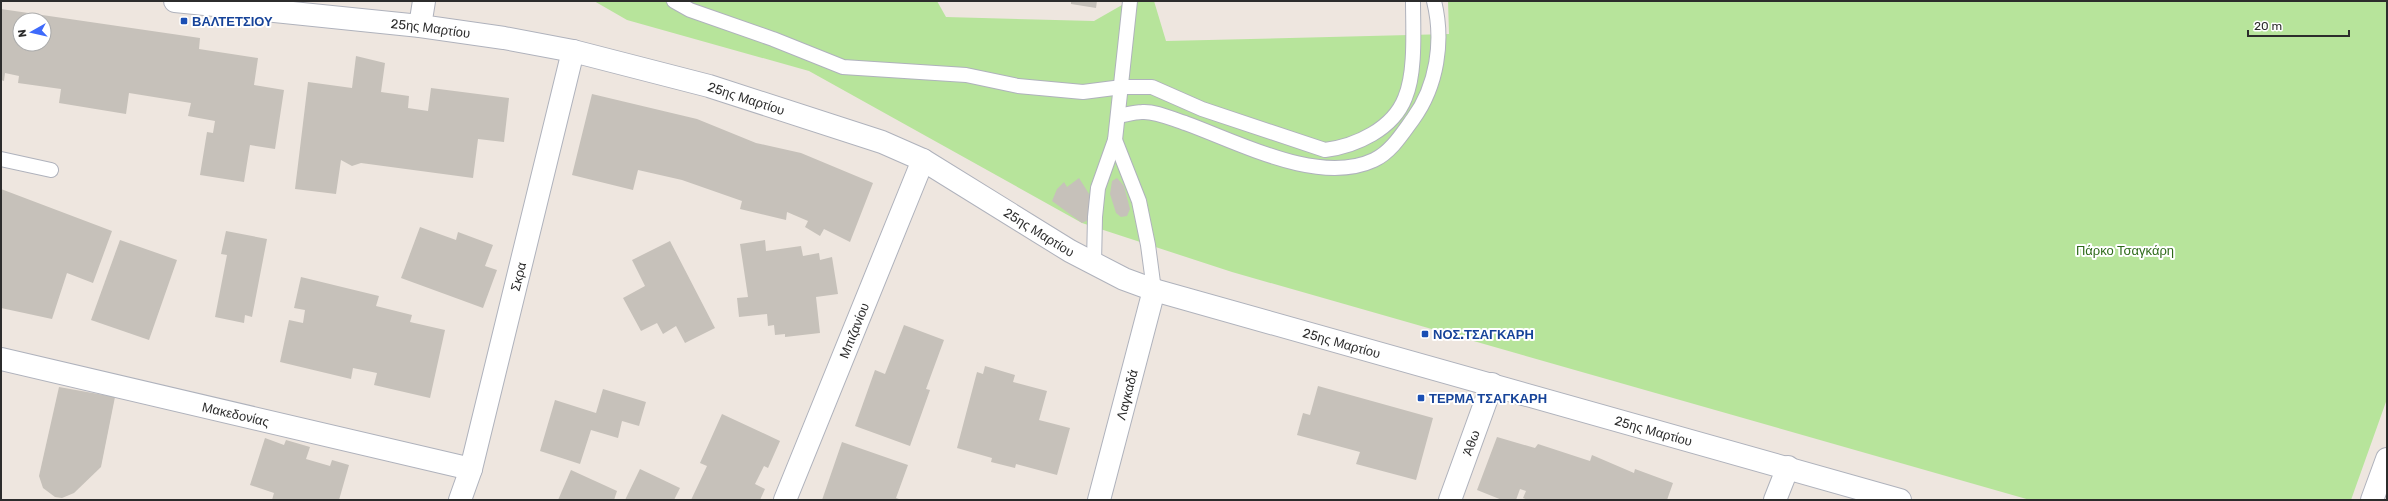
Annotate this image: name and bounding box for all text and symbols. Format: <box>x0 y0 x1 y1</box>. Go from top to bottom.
north arrow <box>12 12 52 52</box>
scale bar <box>2248 12 2349 38</box>
place label: ΒΑΛΤΕΤΣΙΟΥ <box>192 14 273 29</box>
marker: ΒΑΛΤΕΤΣΙΟΥ <box>179 16 189 26</box>
street label: 25ης Μαρτίου <box>390 16 471 41</box>
text: 20 m <box>2254 19 2282 33</box>
text: N <box>16 28 30 38</box>
street label: 25ης Μαρτίου <box>706 79 787 118</box>
street label: 25ης Μαρτίου <box>1001 204 1077 259</box>
park label: Πάρκο Τσαγκάρη <box>2076 243 2174 258</box>
street label: Σκρα <box>507 260 529 293</box>
street label: Μπιζανίου <box>836 300 872 361</box>
street label: 25ης Μαρτίου <box>1301 325 1382 361</box>
place label: ΝΟΣ.ΤΣΑΓΚΑΡΗ <box>1433 327 1534 342</box>
marker: ΝΟΣ.ΤΣΑΓΚΑΡΗ <box>1420 329 1430 339</box>
street label: Λαγκαδά <box>1113 367 1140 421</box>
place label: ΤΕΡΜΑ ΤΣΑΓΚΑΡΗ <box>1429 391 1547 406</box>
marker: ΤΕΡΜΑ ΤΣΑΓΚΑΡΗ <box>1416 393 1426 403</box>
street label: Μακεδονίας <box>201 399 271 429</box>
street label: 25ης Μαρτίου <box>1613 413 1694 449</box>
street label: Άθω <box>1459 428 1482 457</box>

